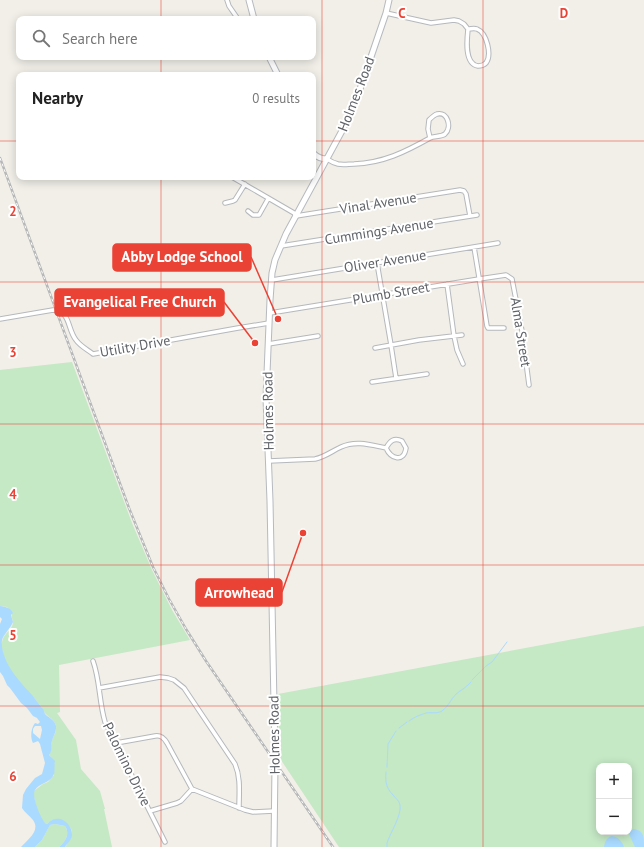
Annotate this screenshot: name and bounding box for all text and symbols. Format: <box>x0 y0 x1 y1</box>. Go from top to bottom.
text: C <box>398 5 406 22</box>
text: D <box>560 5 568 22</box>
search box <box>16 16 316 60</box>
icon: search <box>30 27 52 49</box>
text: Search here <box>62 29 138 48</box>
street label: Holmes Road <box>333 54 379 134</box>
text: Nearby <box>32 87 83 109</box>
text: 0 results <box>252 90 300 107</box>
street label: Vinal Avenue <box>337 188 418 218</box>
text: 2 <box>9 203 17 220</box>
street label: Cummings Avenue <box>323 214 435 248</box>
callout: Abby Lodge School <box>113 244 251 271</box>
street label: Oliver Avenue <box>343 246 427 276</box>
text: Abby Lodge School <box>121 247 243 266</box>
street label: Plumb Street <box>351 277 431 309</box>
callout: Evangelical Free Church <box>55 289 224 316</box>
text: Evangelical Free Church <box>63 292 217 311</box>
street label: Alma Street <box>507 296 535 368</box>
street label: Utility Drive <box>98 331 172 361</box>
text: 3 <box>9 344 17 361</box>
street label: Holmes Road <box>258 371 278 451</box>
text: 4 <box>9 486 17 503</box>
callout: Arrowhead <box>196 579 282 606</box>
text: Arrowhead <box>204 583 274 602</box>
text: 5 <box>9 627 17 644</box>
street label: Holmes Road <box>264 695 284 775</box>
street label: Palomino Drive <box>99 719 155 809</box>
map controls <box>596 763 632 835</box>
button: + <box>596 763 632 799</box>
text: 6 <box>9 768 17 785</box>
button: − <box>596 799 632 835</box>

